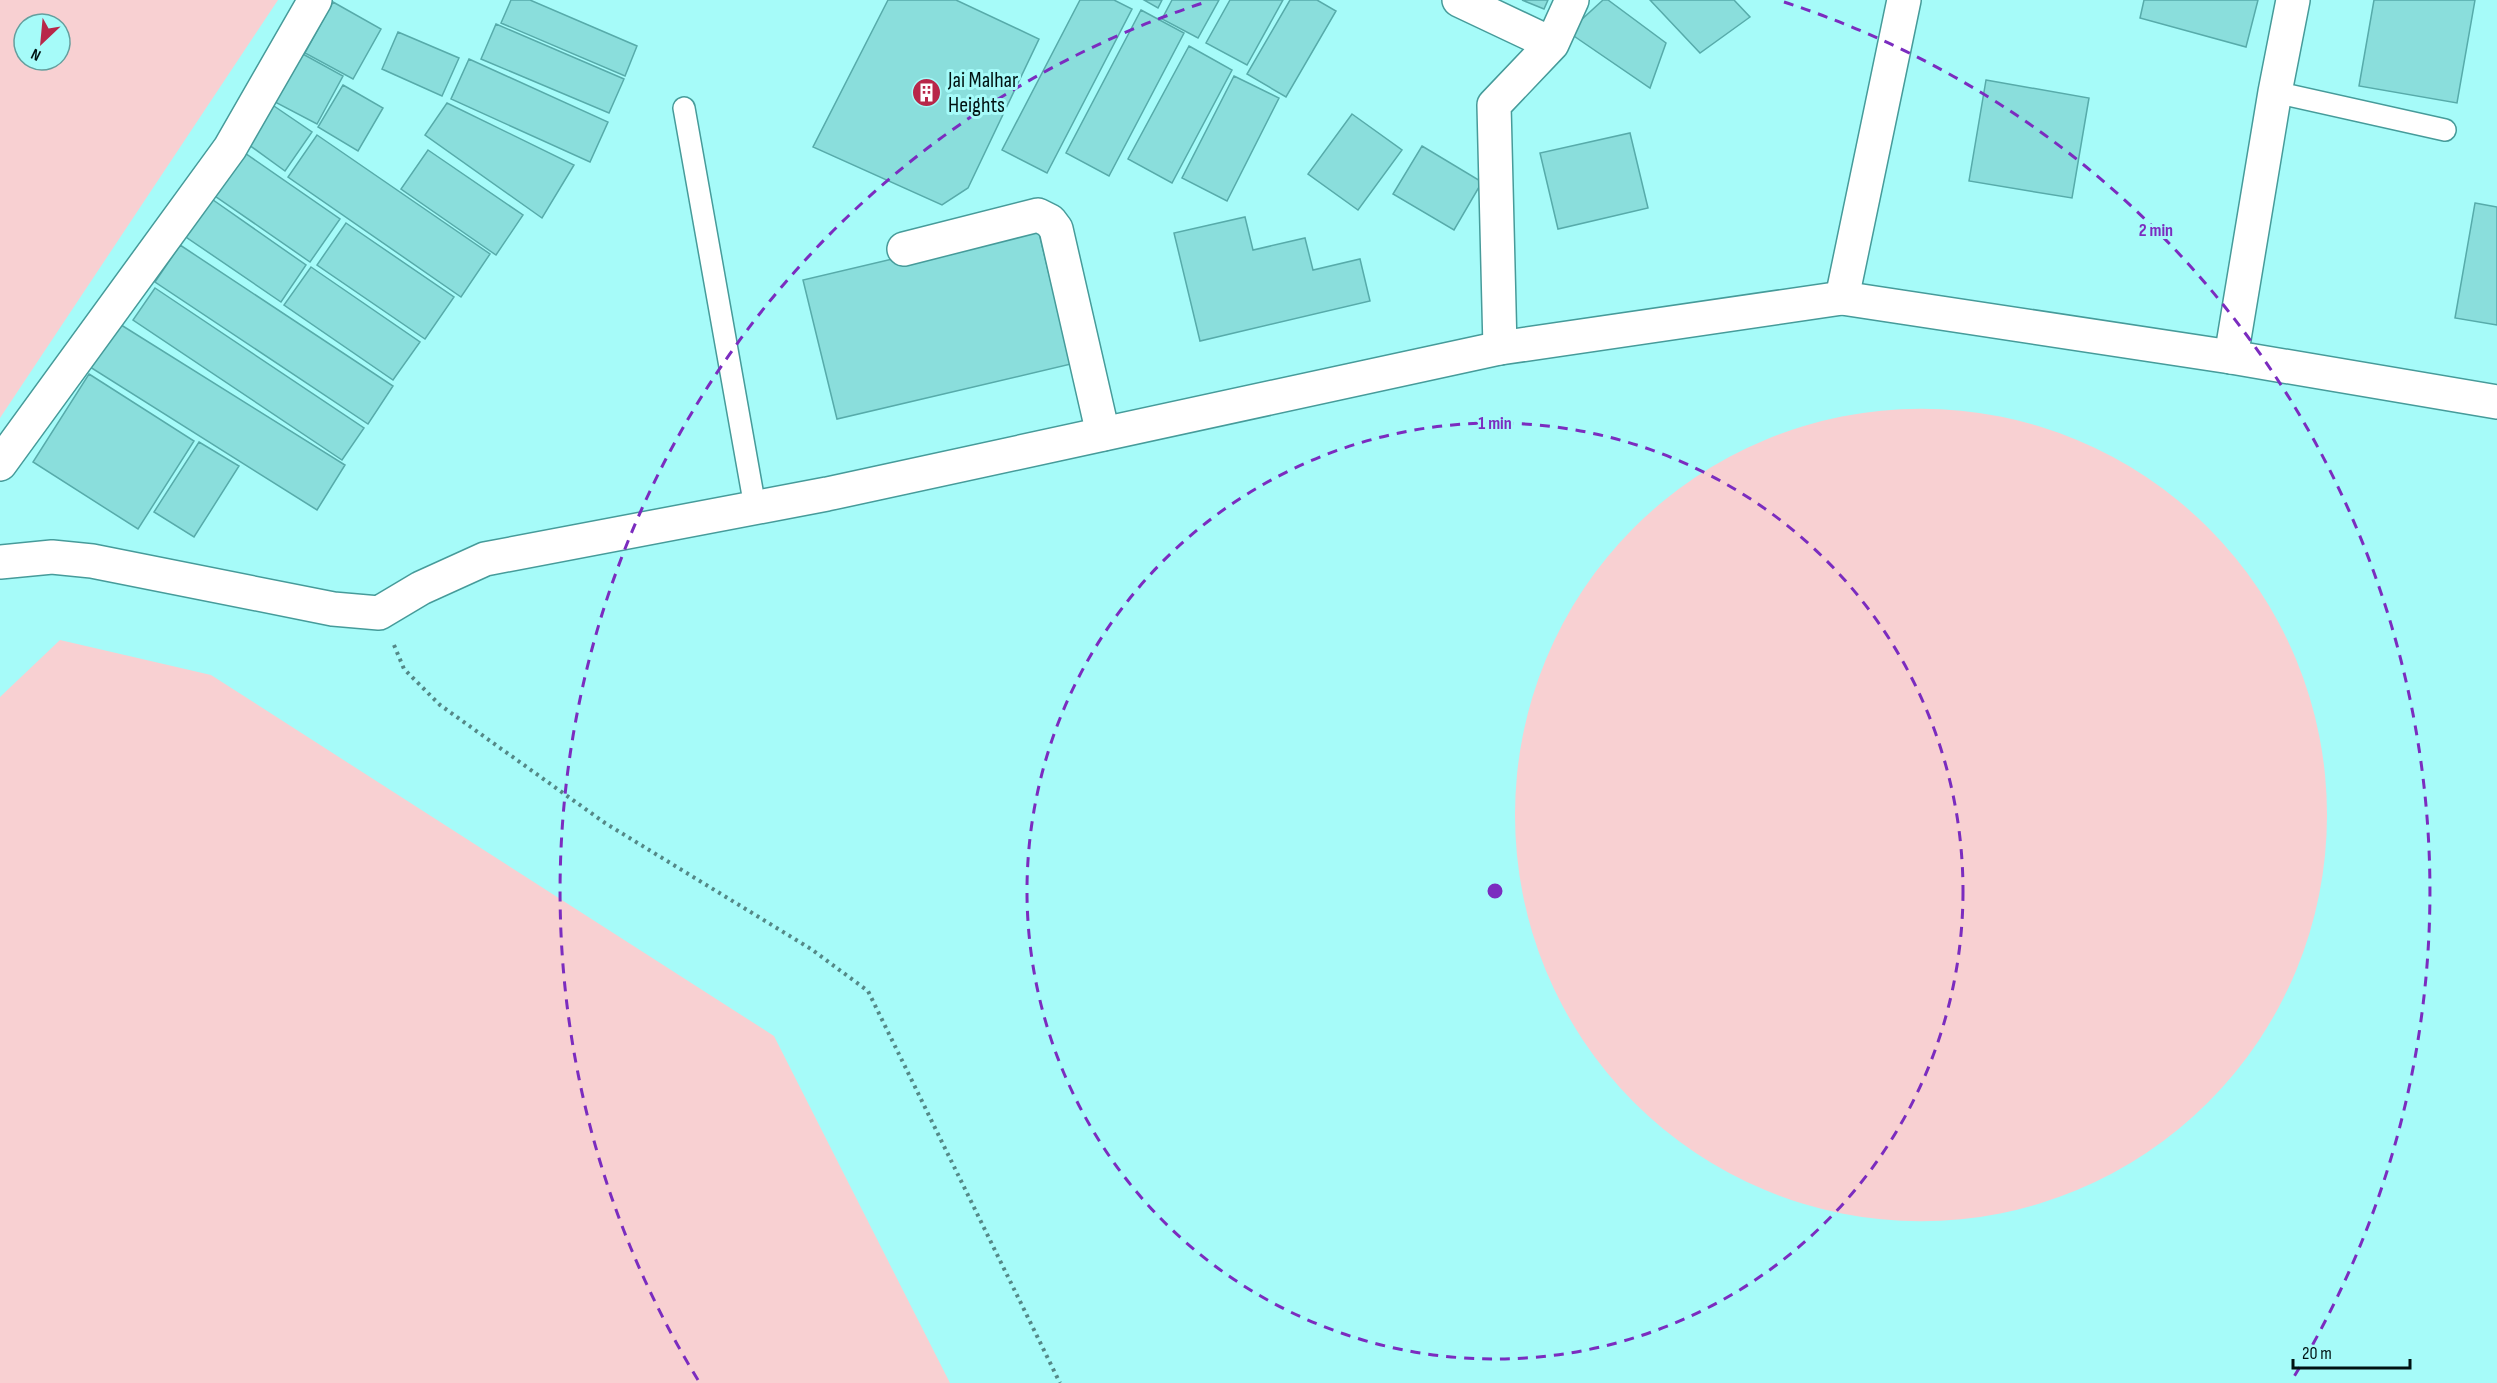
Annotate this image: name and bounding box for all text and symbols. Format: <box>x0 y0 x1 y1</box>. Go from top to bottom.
north arrow <box>12 12 72 72</box>
text: N <box>28 44 44 65</box>
place label: Jai Malhar Heights <box>947 67 1018 119</box>
building icon: Jai Malhar Heights <box>911 77 943 109</box>
text: 2 min <box>2139 220 2173 241</box>
text: 1 min <box>1478 413 1512 434</box>
centre of rings <box>1485 881 1505 901</box>
scale bar <box>2293 1332 2410 1370</box>
text: 20 m <box>2302 1343 2332 1364</box>

